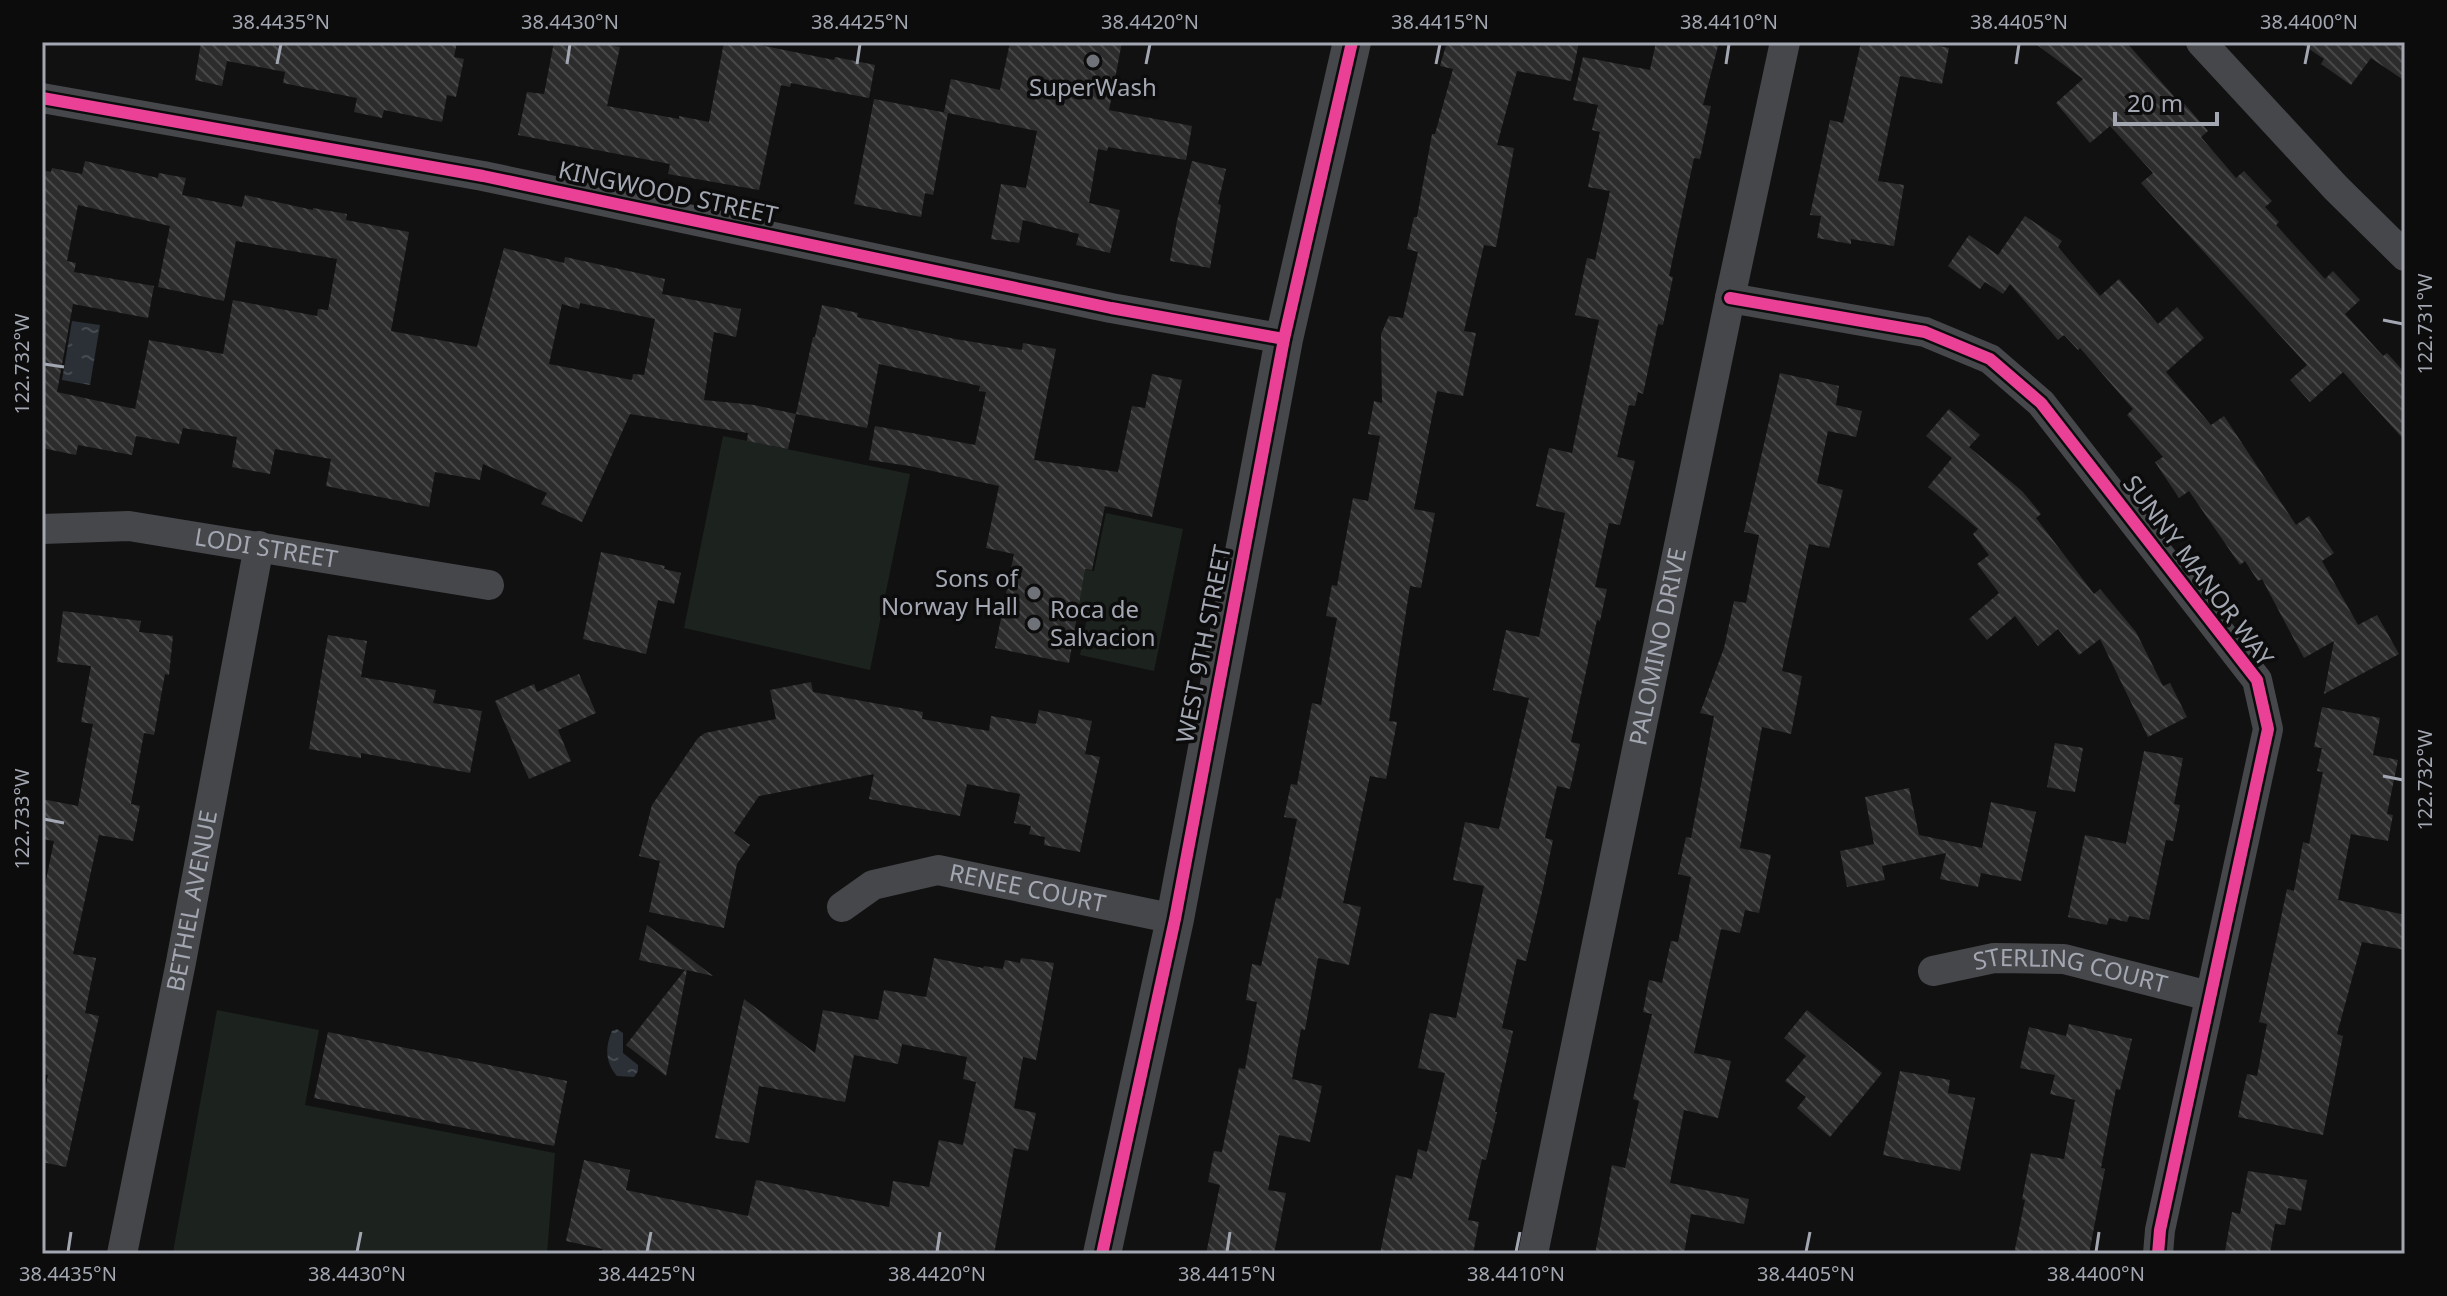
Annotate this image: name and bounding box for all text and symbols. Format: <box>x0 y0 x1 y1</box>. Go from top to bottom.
text: 38.4435°N <box>232 8 330 35</box>
text: 38.4430°N <box>521 8 619 35</box>
text: 38.4425°N <box>811 8 909 35</box>
text: 38.4420°N <box>1101 8 1199 35</box>
text: 38.4415°N <box>1391 8 1489 35</box>
text: 38.4410°N <box>1680 8 1778 35</box>
text: 38.4405°N <box>1970 8 2068 35</box>
text: 38.4400°N <box>2260 8 2358 35</box>
marker: SuperWash <box>1084 52 1102 70</box>
place label: SuperWash <box>1029 70 1157 103</box>
scale bar <box>2115 76 2217 126</box>
text: 20 m <box>2127 86 2183 119</box>
street label: KINGWOOD STREET <box>556 152 782 231</box>
text: 122.731°W <box>2411 273 2438 375</box>
text: 122.732°W <box>8 313 35 415</box>
street label: SUNNY MANOR WAY <box>2116 468 2282 673</box>
street label: LODI STREET <box>192 519 341 575</box>
street label: WEST 9TH STREET <box>1167 541 1238 746</box>
street label: PALOMINO DRIVE <box>1620 545 1693 748</box>
place label: Sons of Norway Hall <box>881 561 1020 622</box>
marker: Sons of Norway Hall <box>1025 584 1043 602</box>
place label: Roca de Salvacion <box>1050 592 1156 653</box>
marker: Roca de Salvacion <box>1025 615 1043 633</box>
text: 122.732°W <box>2411 729 2438 831</box>
text: 122.733°W <box>8 768 35 870</box>
street label: BETHEL AVENUE <box>157 807 224 994</box>
street label: RENEE COURT <box>947 855 1109 919</box>
street label: STERLING COURT <box>1970 939 2172 1000</box>
text: 38.4435°N <box>19 1260 117 1287</box>
text: 38.4430°N <box>308 1260 406 1287</box>
text: 38.4425°N <box>598 1260 696 1287</box>
text: 38.4420°N <box>888 1260 986 1287</box>
text: 38.4415°N <box>1178 1260 1276 1287</box>
text: 38.4410°N <box>1467 1260 1565 1287</box>
text: 38.4405°N <box>1757 1260 1855 1287</box>
text: 38.4400°N <box>2047 1260 2145 1287</box>

